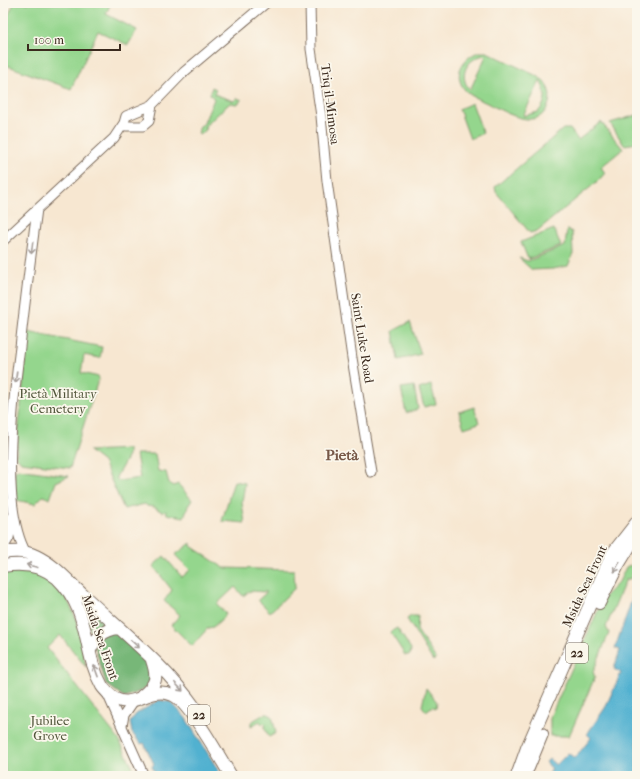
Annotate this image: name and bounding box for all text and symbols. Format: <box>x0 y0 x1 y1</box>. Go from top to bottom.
scale bar <box>28 26 120 52</box>
text: 100 m <box>34 33 64 47</box>
street label: Triq il-Mimosa <box>318 63 343 146</box>
one-way arrow <box>28 241 36 254</box>
street label: Saint Luke Road <box>348 292 377 385</box>
one-way arrow <box>12 370 20 383</box>
park label: Pietà Military Cemetery <box>19 386 98 416</box>
district label: Pietà <box>325 446 360 464</box>
street label: Msida Sea Front <box>559 542 610 630</box>
one-way arrow <box>613 561 620 573</box>
one-way arrow <box>25 562 38 569</box>
street label: Msida Sea Front <box>79 593 122 682</box>
one-way arrow <box>130 639 140 648</box>
road number: 22 <box>566 643 588 663</box>
one-way arrow <box>92 665 100 677</box>
one-way arrow <box>174 682 184 692</box>
road number: 22 <box>188 705 210 725</box>
park label: Jubilee Grove <box>30 713 70 743</box>

